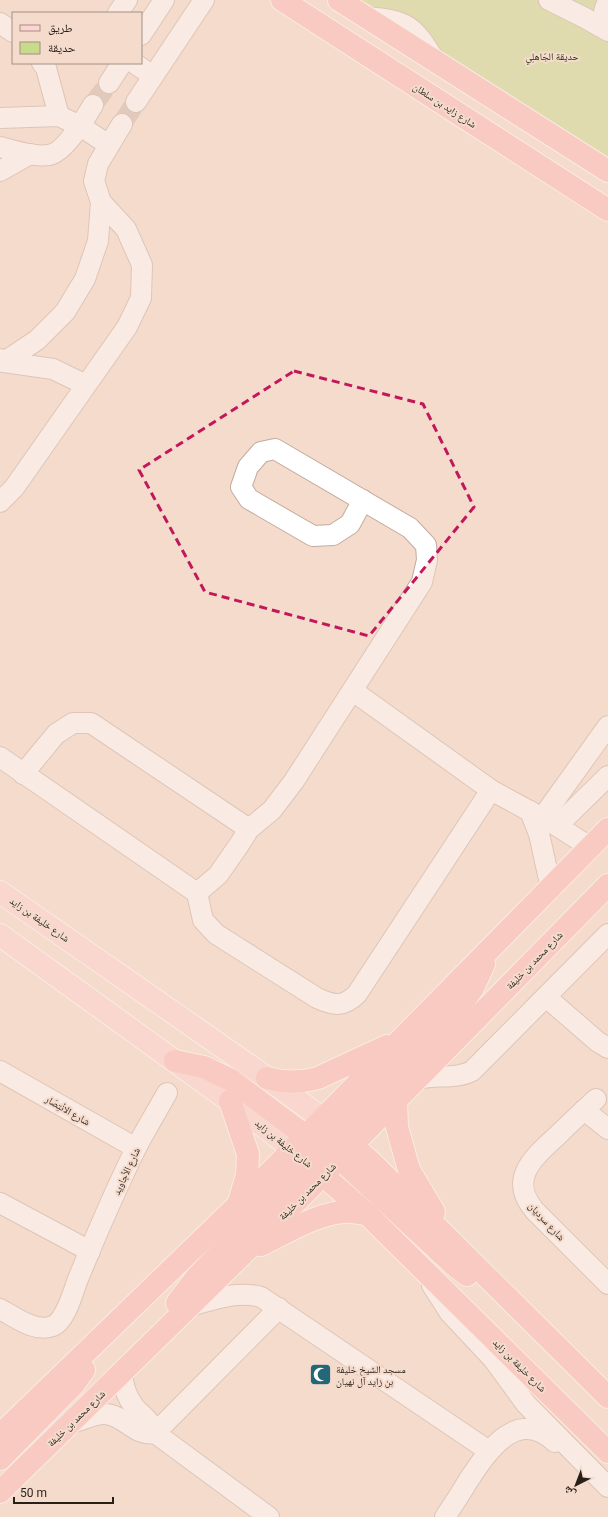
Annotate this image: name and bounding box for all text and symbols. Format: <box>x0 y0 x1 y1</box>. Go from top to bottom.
legend <box>12 12 142 64</box>
text: طريق <box>48 21 73 35</box>
text: حديقة <box>48 41 76 55</box>
park label: حديقة الجَاهلِي <box>525 51 579 65</box>
street label: شارع زايد بن سلطان <box>411 81 479 131</box>
street label: شارع خليفة بن زايد <box>7 895 72 945</box>
street label: شارع محمد بن خليفة <box>504 929 566 992</box>
street label: شارع الانْتِصَار <box>42 1093 92 1129</box>
street label: شارع خليفة بن زايد <box>252 1117 315 1171</box>
street label: شارع الأجاويد <box>111 1145 143 1197</box>
street label: شارع محمد بن خليفة <box>277 1160 339 1223</box>
street label: شارع سرديان <box>525 1200 567 1244</box>
street label: شارع خليفة بن زايد <box>490 1337 549 1395</box>
mosque icon: مسجد الشيخ خليفة بن زايد آل نهيان <box>307 1362 333 1388</box>
place label: مسجد الشيخ خليفة بن زايد آل نهيان <box>336 1364 406 1388</box>
street label: شارع محمد بن خليفة <box>45 1388 108 1449</box>
north arrow <box>556 1465 596 1505</box>
scale bar <box>14 1479 113 1505</box>
text: ش <box>561 1482 579 1501</box>
text: 50 m <box>20 1486 47 1500</box>

